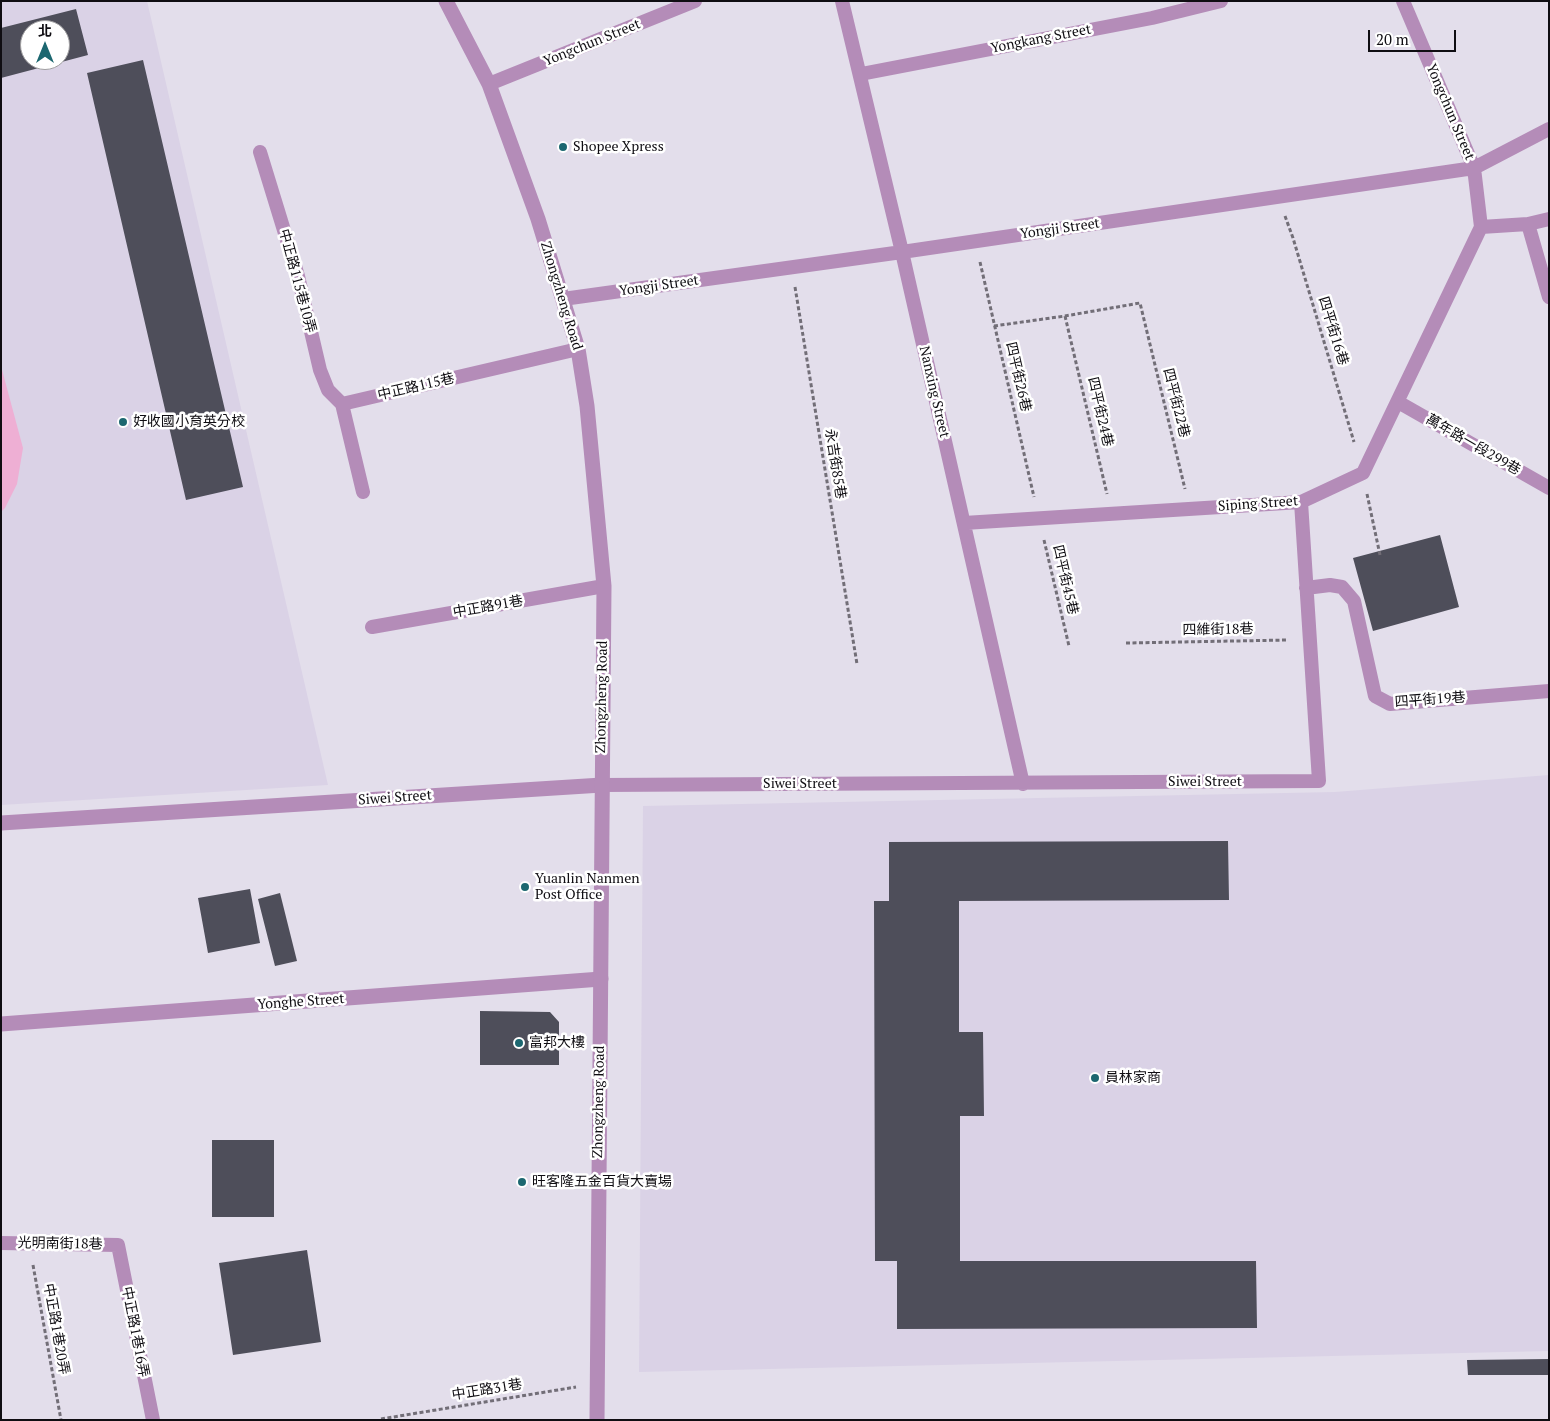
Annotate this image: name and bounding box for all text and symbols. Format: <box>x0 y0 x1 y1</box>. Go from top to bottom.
street label: Yongchun Street <box>541 16 643 70</box>
north arrow <box>20 20 70 70</box>
scale bar <box>1370 20 1458 52</box>
text: 北 <box>38 21 52 40</box>
street label: Yongkang Street <box>989 21 1093 57</box>
text: 20 m <box>1376 29 1409 49</box>
street label: Yongchun Street <box>1422 61 1478 163</box>
place label: Shopee Xpress <box>573 139 664 155</box>
marker: Shopee Xpress <box>557 141 569 153</box>
street label: Yongji Street <box>1019 215 1101 243</box>
street label: 中正路115巷10弄 <box>275 227 319 335</box>
street label: Zhongzheng Road <box>537 240 585 352</box>
street label: Yongji Street <box>618 272 700 300</box>
street label: 四平街16巷 <box>1315 295 1351 367</box>
street label: 四平街26巷 <box>1002 341 1034 413</box>
street label: Nanxing Street <box>915 345 953 439</box>
street label: 四平街22巷 <box>1159 367 1193 439</box>
street label: 中正路115巷 <box>376 370 456 404</box>
street label: 四平街24巷 <box>1084 376 1116 448</box>
street label: 萬年路一段299巷 <box>1423 411 1523 479</box>
place label: 好收國小育英分校 <box>133 414 245 430</box>
marker: 好收國小育英分校 <box>117 416 129 428</box>
street label: 永吉街85巷 <box>821 428 849 500</box>
street label: Siping Street <box>1217 493 1299 515</box>
street label: 四平街45巷 <box>1049 544 1081 616</box>
street label: 中正路91巷 <box>452 593 524 621</box>
street label: 四維街18巷 <box>1182 621 1254 639</box>
street label: Zhongzheng Road <box>593 641 611 753</box>
street label: 四平街19巷 <box>1394 689 1466 711</box>
street label: Siwei Street <box>1168 774 1242 790</box>
street label: Siwei Street <box>763 776 837 792</box>
street label: Siwei Street <box>358 787 432 809</box>
place label: Yuanlin Nanmen Post Office <box>535 871 640 904</box>
marker: Yuanlin Nanmen Post Office <box>519 881 531 893</box>
street label: Yonghe Street <box>257 991 345 1013</box>
place label: 富邦大樓 <box>529 1035 585 1051</box>
marker: 富邦大樓 <box>513 1037 525 1049</box>
street label: Zhongzheng Road <box>590 1046 608 1158</box>
place label: 員林家商 <box>1105 1070 1161 1086</box>
marker: 員林家商 <box>1089 1072 1101 1084</box>
place label: 旺客隆五金百貨大賣場 <box>532 1174 672 1190</box>
marker: 旺客隆五金百貨大賣場 <box>516 1176 528 1188</box>
street label: 光明南街18巷 <box>17 1235 103 1253</box>
street label: 中正路1巷20弄 <box>40 1282 72 1376</box>
street label: 中正路1巷16弄 <box>118 1285 152 1379</box>
street label: 中正路31巷 <box>451 1376 523 1404</box>

